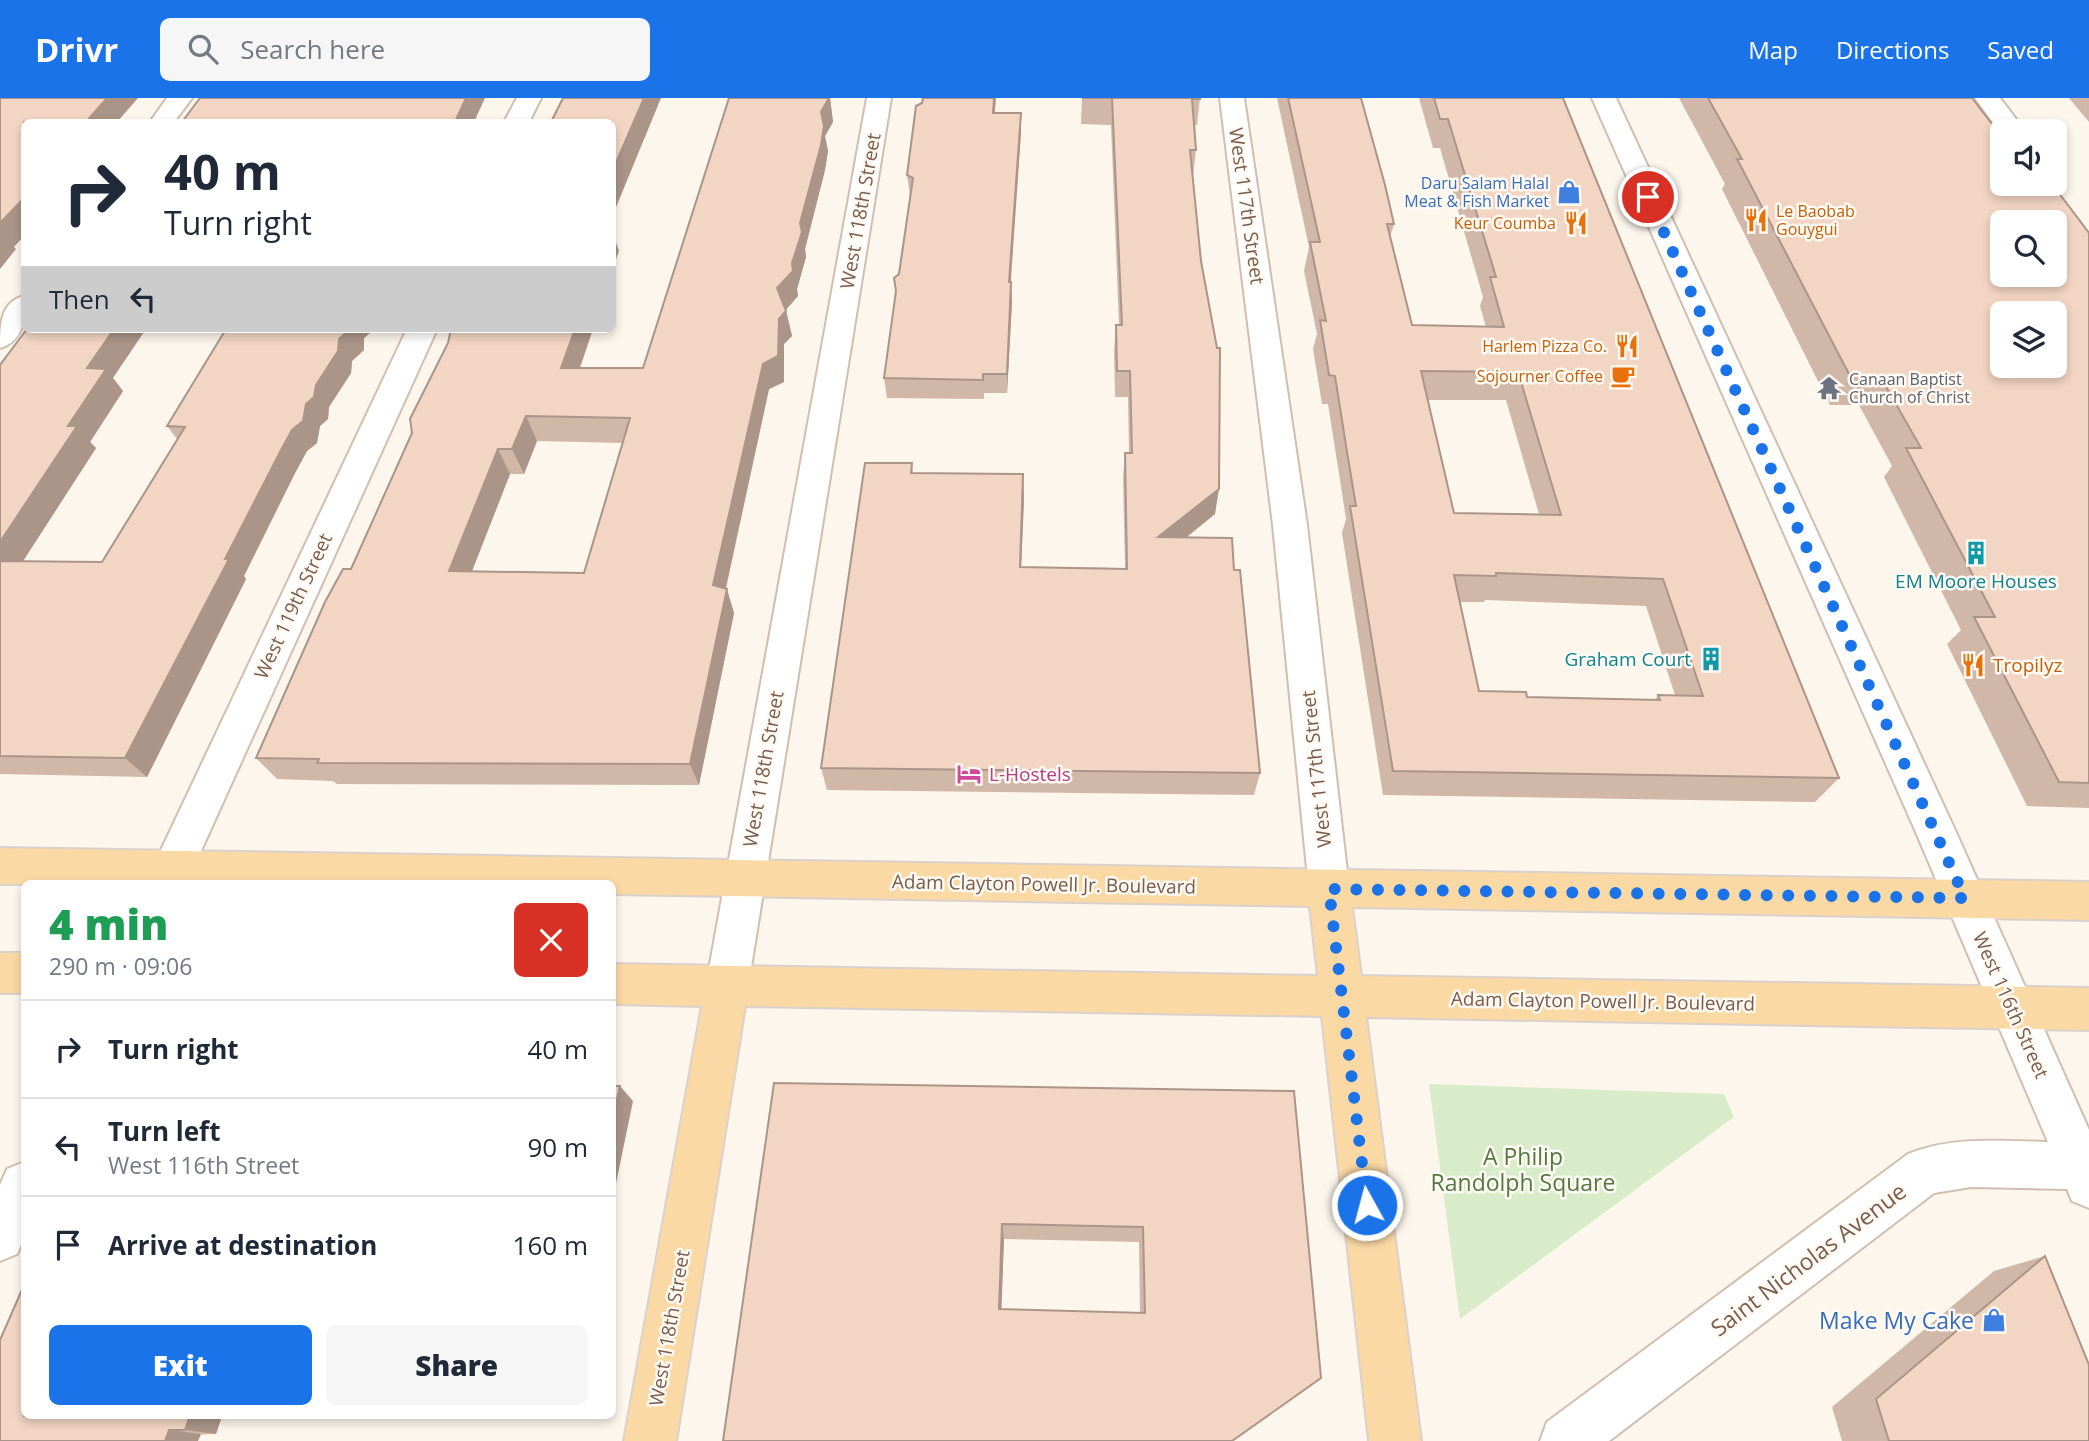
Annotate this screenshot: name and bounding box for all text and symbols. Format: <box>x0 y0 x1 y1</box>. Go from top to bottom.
search box <box>160 18 650 81</box>
text: Drivr <box>35 27 118 72</box>
icon: search <box>184 30 222 68</box>
text: Search here <box>240 31 385 67</box>
text: Map <box>1748 33 1798 66</box>
text: Directions <box>1836 33 1949 66</box>
text: Saved <box>1987 33 2054 66</box>
map controls <box>1990 119 2067 378</box>
button: sound <box>1990 119 2067 196</box>
street label: West 117th Street <box>1223 126 1271 286</box>
street label: West 118th Street <box>833 131 887 291</box>
text: 40 m <box>164 138 281 204</box>
icon: right <box>49 147 140 238</box>
pin <box>1618 167 1678 227</box>
place label: Daru Salam Halal Meat & Fish Market <box>1404 172 1549 212</box>
shop icon: Daru Salam Halal Meat & Fish Market <box>1555 178 1583 206</box>
icon: arrive <box>1629 178 1667 216</box>
place label: Le Baobab Gouygui <box>1776 200 1855 240</box>
text: Turn right <box>164 201 312 244</box>
restaurant icon: Le Baobab Gouygui <box>1742 206 1770 234</box>
restaurant icon: Keur Coumba <box>1562 209 1590 237</box>
button: search <box>1990 210 2067 287</box>
place label: Keur Coumba <box>1454 212 1556 234</box>
icon: left <box>124 280 162 318</box>
text: Then <box>49 281 110 317</box>
button: layers <box>1990 301 2067 378</box>
restaurant icon: Harlem Pizza Co. <box>1613 332 1641 360</box>
place label: Harlem Pizza Co. <box>1482 335 1607 357</box>
cafe icon: Sojourner Coffee <box>1609 362 1637 390</box>
place label: Sojourner Coffee <box>1477 365 1603 387</box>
place label: Canaan Baptist Church of Christ <box>1849 368 1970 408</box>
temple icon: Canaan Baptist Church of Christ <box>1815 374 1843 402</box>
street label: West 119th Street <box>248 529 338 683</box>
building icon: EM Moore Houses <box>1962 539 1990 567</box>
place label: EM Moore Houses <box>1895 568 2057 594</box>
building icon: Graham Court <box>1697 645 1725 673</box>
place label: Graham Court <box>1565 646 1691 672</box>
restaurant icon: Tropilyz <box>1959 651 1987 679</box>
place label: Tropilyz <box>1993 652 2062 678</box>
street label: West 118th Street <box>736 689 790 849</box>
street label: West 117th Street <box>1295 689 1337 849</box>
hotel icon: L-Hostels <box>955 760 983 788</box>
place label: L-Hostels <box>989 761 1071 787</box>
street label: Adam Clayton Powell Jr. Boulevard <box>892 868 1196 900</box>
text: 4 min <box>49 895 168 952</box>
button: close <box>514 903 588 977</box>
street label: West 116th Street <box>1967 928 2055 1083</box>
text: 290 m · 09:06 <box>49 950 192 982</box>
street label: Adam Clayton Powell Jr. Boulevard <box>1451 985 1755 1017</box>
icon: right <box>49 1030 87 1068</box>
text: Turn right <box>108 1031 239 1067</box>
text: 40 m <box>527 1031 588 1067</box>
text: Turn left <box>108 1113 220 1149</box>
icon: left <box>49 1128 87 1166</box>
text: 90 m <box>527 1129 588 1165</box>
park label: A Philip Randolph Square <box>1431 1140 1615 1198</box>
text: West 116th Street <box>108 1149 299 1181</box>
position arrow <box>1330 1168 1404 1242</box>
street label: Saint Nicholas Avenue <box>1704 1175 1912 1343</box>
icon: arrive <box>49 1226 87 1264</box>
text: Arrive at destination <box>108 1227 377 1263</box>
text: 160 m <box>513 1227 588 1263</box>
street label: West 118th Street <box>642 1248 696 1408</box>
place label: Make My Cake <box>1819 1304 1974 1336</box>
shop icon: Make My Cake <box>1980 1306 2008 1334</box>
button: Exit <box>49 1325 312 1405</box>
button: Share <box>326 1325 588 1405</box>

